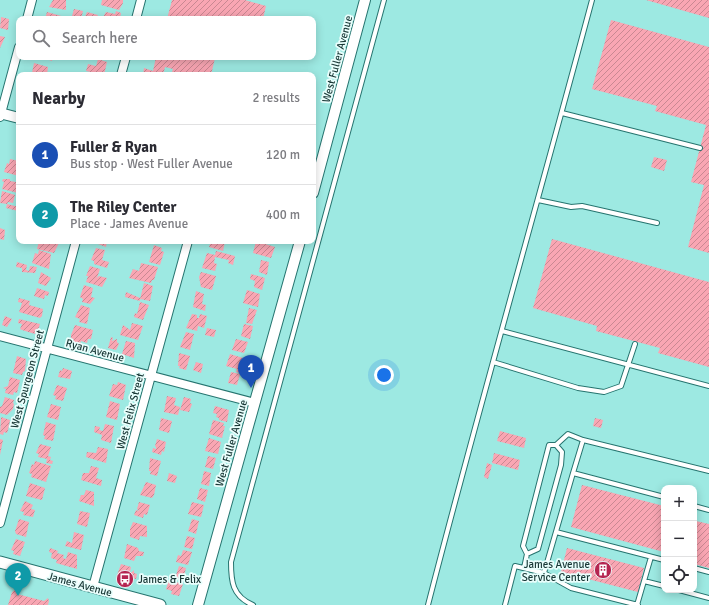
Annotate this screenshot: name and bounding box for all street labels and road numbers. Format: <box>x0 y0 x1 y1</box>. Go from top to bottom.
street label: West Fuller Avenue <box>320 14 355 104</box>
street label: West Spurgeon Street <box>8 328 47 430</box>
street label: Ryan Avenue <box>64 336 126 365</box>
street label: West Felix Street <box>114 371 147 451</box>
street label: West Fuller Avenue <box>213 398 250 488</box>
street label: James Avenue <box>46 570 113 599</box>

